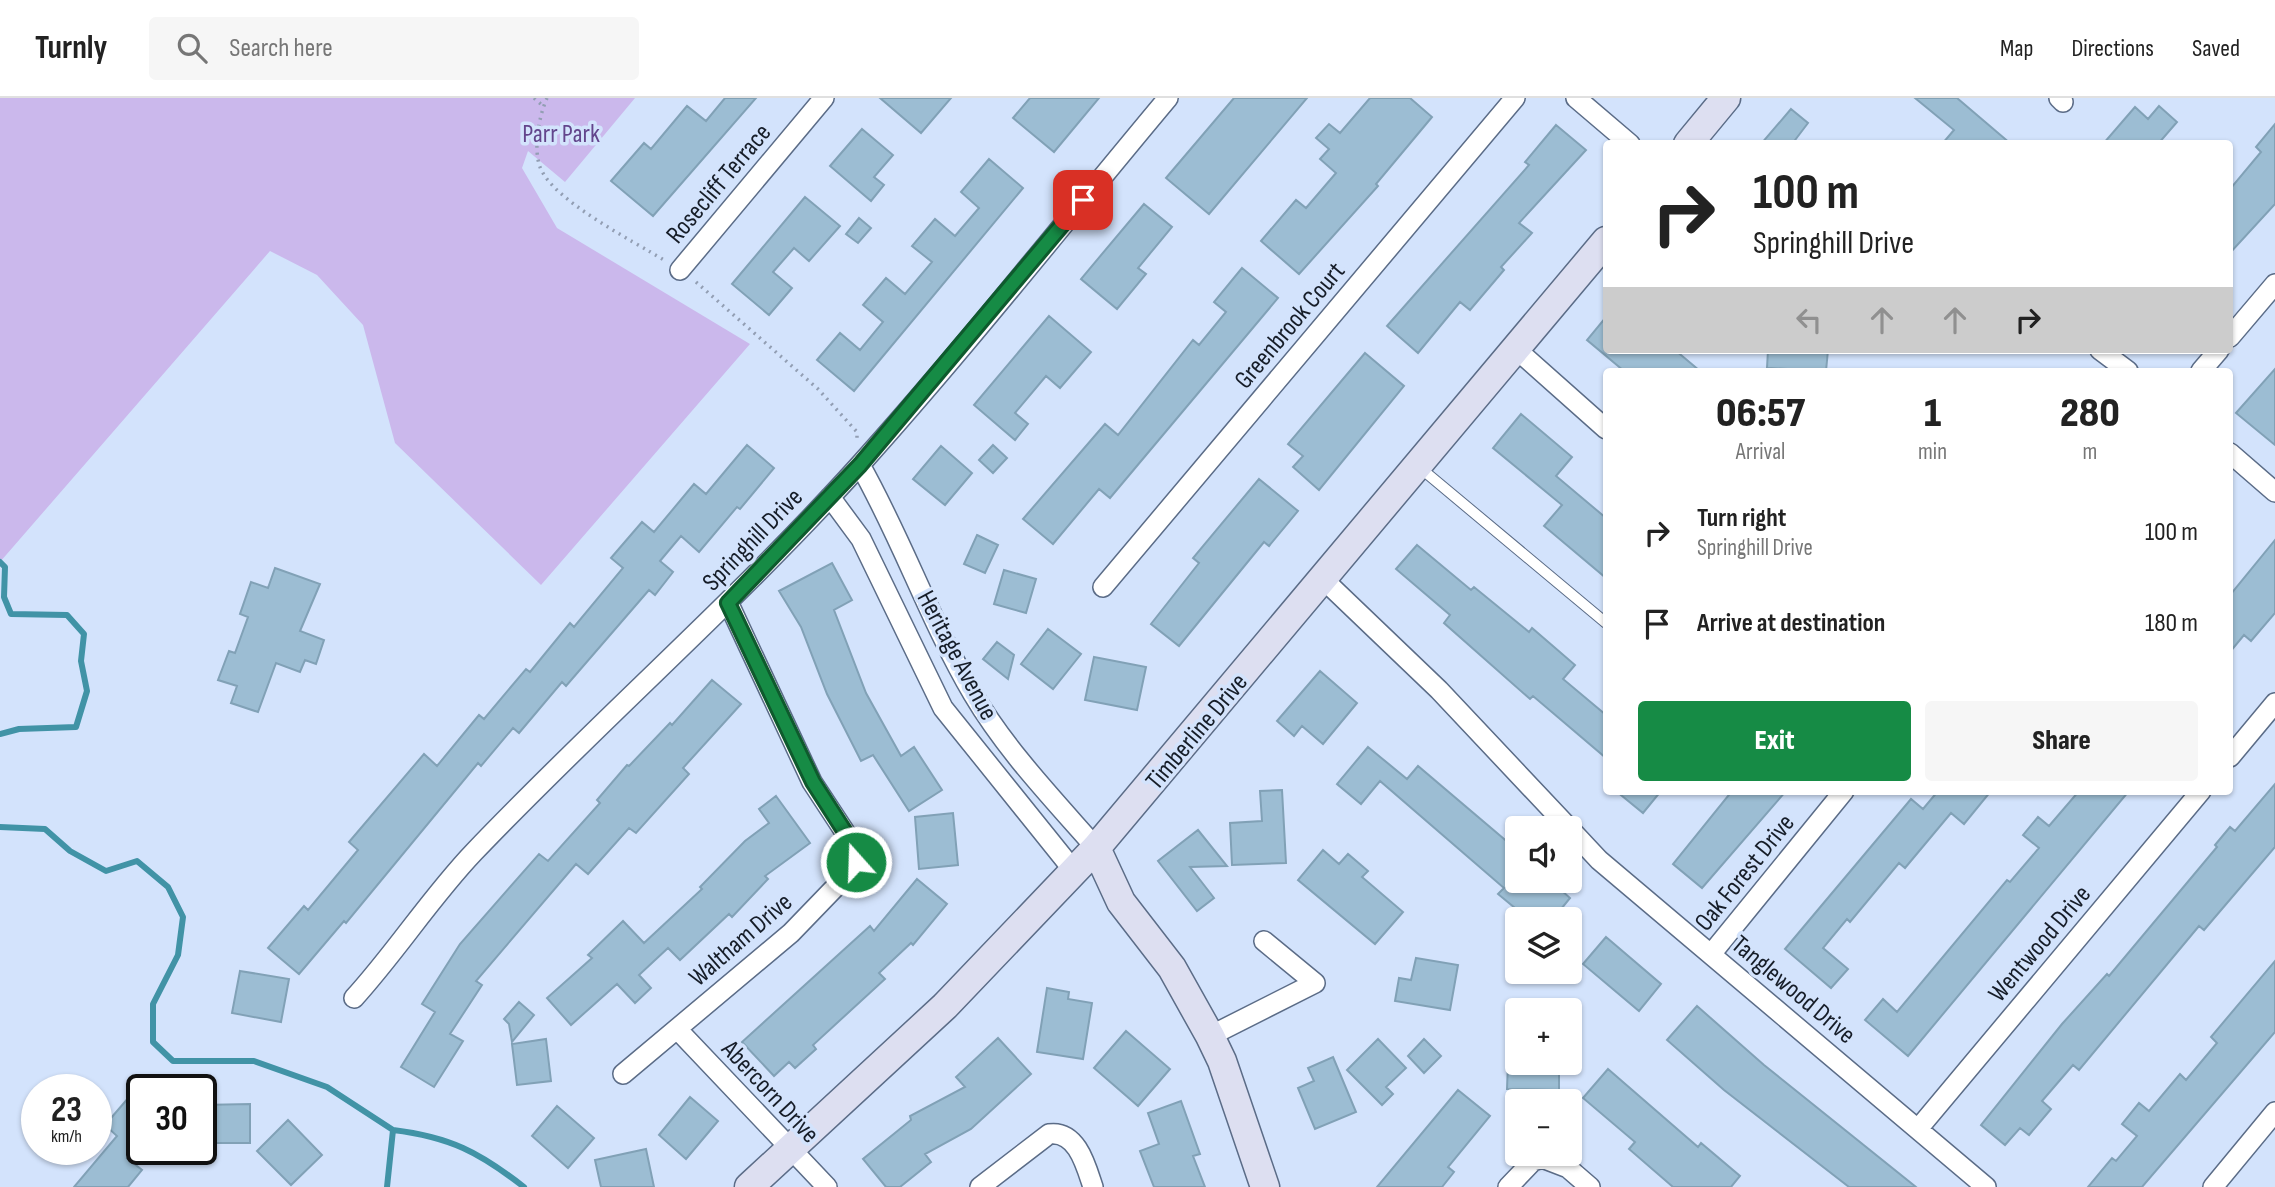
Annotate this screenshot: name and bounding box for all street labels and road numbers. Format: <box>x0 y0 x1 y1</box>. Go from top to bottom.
street label: Rosecliff Terrace <box>660 118 778 250</box>
street label: Greenbrook Court <box>1228 256 1352 395</box>
street label: Springhill Drive <box>696 482 810 598</box>
street label: Heritage Avenue <box>910 586 1004 726</box>
street label: Timberline Drive <box>1140 668 1255 796</box>
street label: Oak Forest Drive <box>1689 808 1802 938</box>
street label: Wentwood Drive <box>1982 879 2098 1009</box>
street label: Waltham Drive <box>683 887 799 993</box>
street label: Tanglewood Drive <box>1725 929 1861 1051</box>
street label: Abercorn Drive <box>714 1034 825 1150</box>

